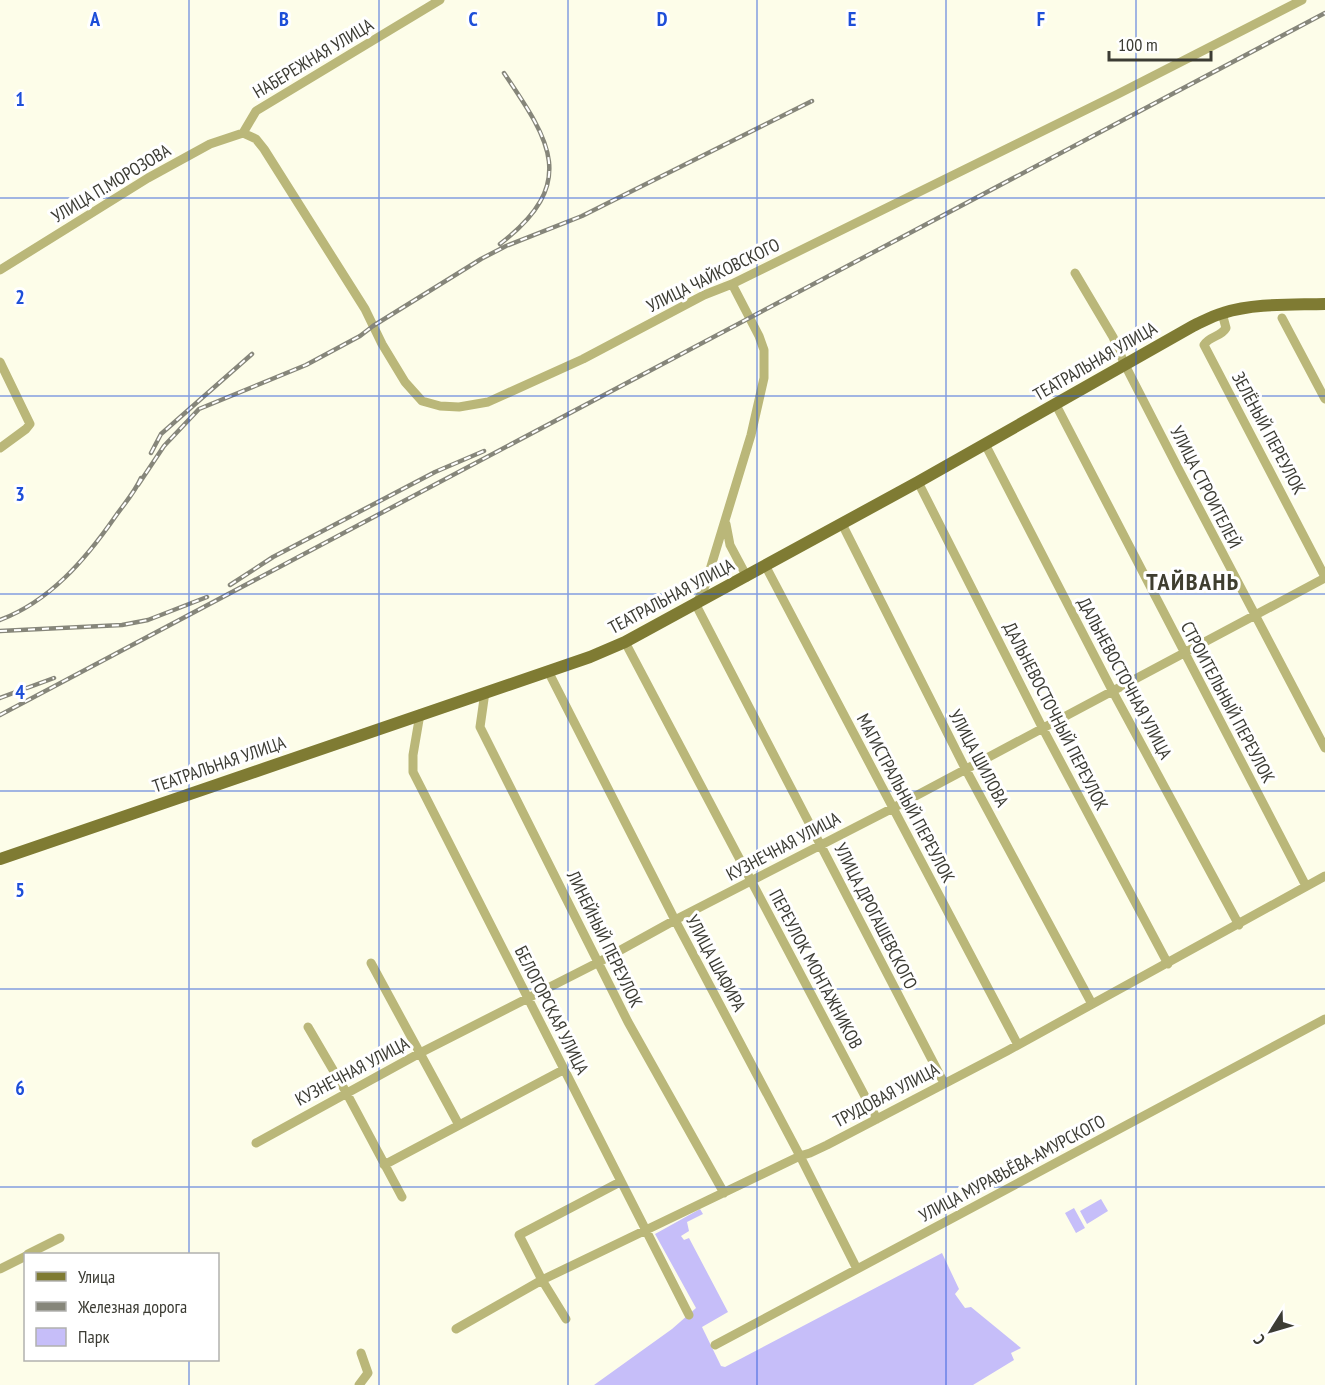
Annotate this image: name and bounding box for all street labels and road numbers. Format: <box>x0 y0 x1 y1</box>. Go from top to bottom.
street label: НАБЕРЕЖНАЯ УЛИЦА <box>249 13 378 103</box>
street label: УЛИЦА П.МОРОЗОВА <box>47 138 175 228</box>
street label: УЛИЦА ЧАЙКОВСКОГО <box>643 233 783 317</box>
street label: ТЕАТРАЛЬНАЯ УЛИЦА <box>1029 316 1161 406</box>
street label: ЗЕЛЁНЫЙ ПЕРЕУЛОК <box>1227 368 1311 498</box>
street label: УЛИЦА СТРОИТЕЛЕЙ <box>1165 422 1247 552</box>
street label: ТЕАТРАЛЬНАЯ УЛИЦА <box>604 553 738 639</box>
street label: ДАЛЬНЕВОСТОЧНАЯ УЛИЦА <box>1073 593 1178 763</box>
street label: СТРОИТЕЛЬНЫЙ ПЕРЕУЛОК <box>1176 617 1280 787</box>
street label: ДАЛЬНЕВОСТОЧНЫЙ ПЕРЕУЛОК <box>999 618 1114 814</box>
street label: УЛИЦА ШИЛОВА <box>944 706 1014 811</box>
street label: МАГИСТРАЛЬНЫЙ ПЕРЕУЛОК <box>852 710 960 886</box>
street label: ТЕАТРАЛЬНАЯ УЛИЦА <box>150 730 289 798</box>
street label: КУЗНЕЧНАЯ УЛИЦА <box>722 806 844 886</box>
street label: УЛИЦА ДРОГАШЕВСКОГО <box>829 839 923 993</box>
street label: ЛИНЕЙНЫЙ ПЕРЕУЛОК <box>562 866 648 1011</box>
street label: ПЕРЕУЛОК МОНТАЖНИКОВ <box>764 885 868 1053</box>
street label: УЛИЦА ШАФИРА <box>681 911 751 1016</box>
street label: БЕЛОГОРСКАЯ УЛИЦА <box>510 942 594 1078</box>
street label: КУЗНЕЧНАЯ УЛИЦА <box>291 1031 413 1111</box>
street label: ТРУДОВАЯ УЛИЦА <box>829 1057 943 1133</box>
street label: УЛИЦА МУРАВЬЁВА-АМУРСКОГО <box>915 1109 1109 1227</box>

